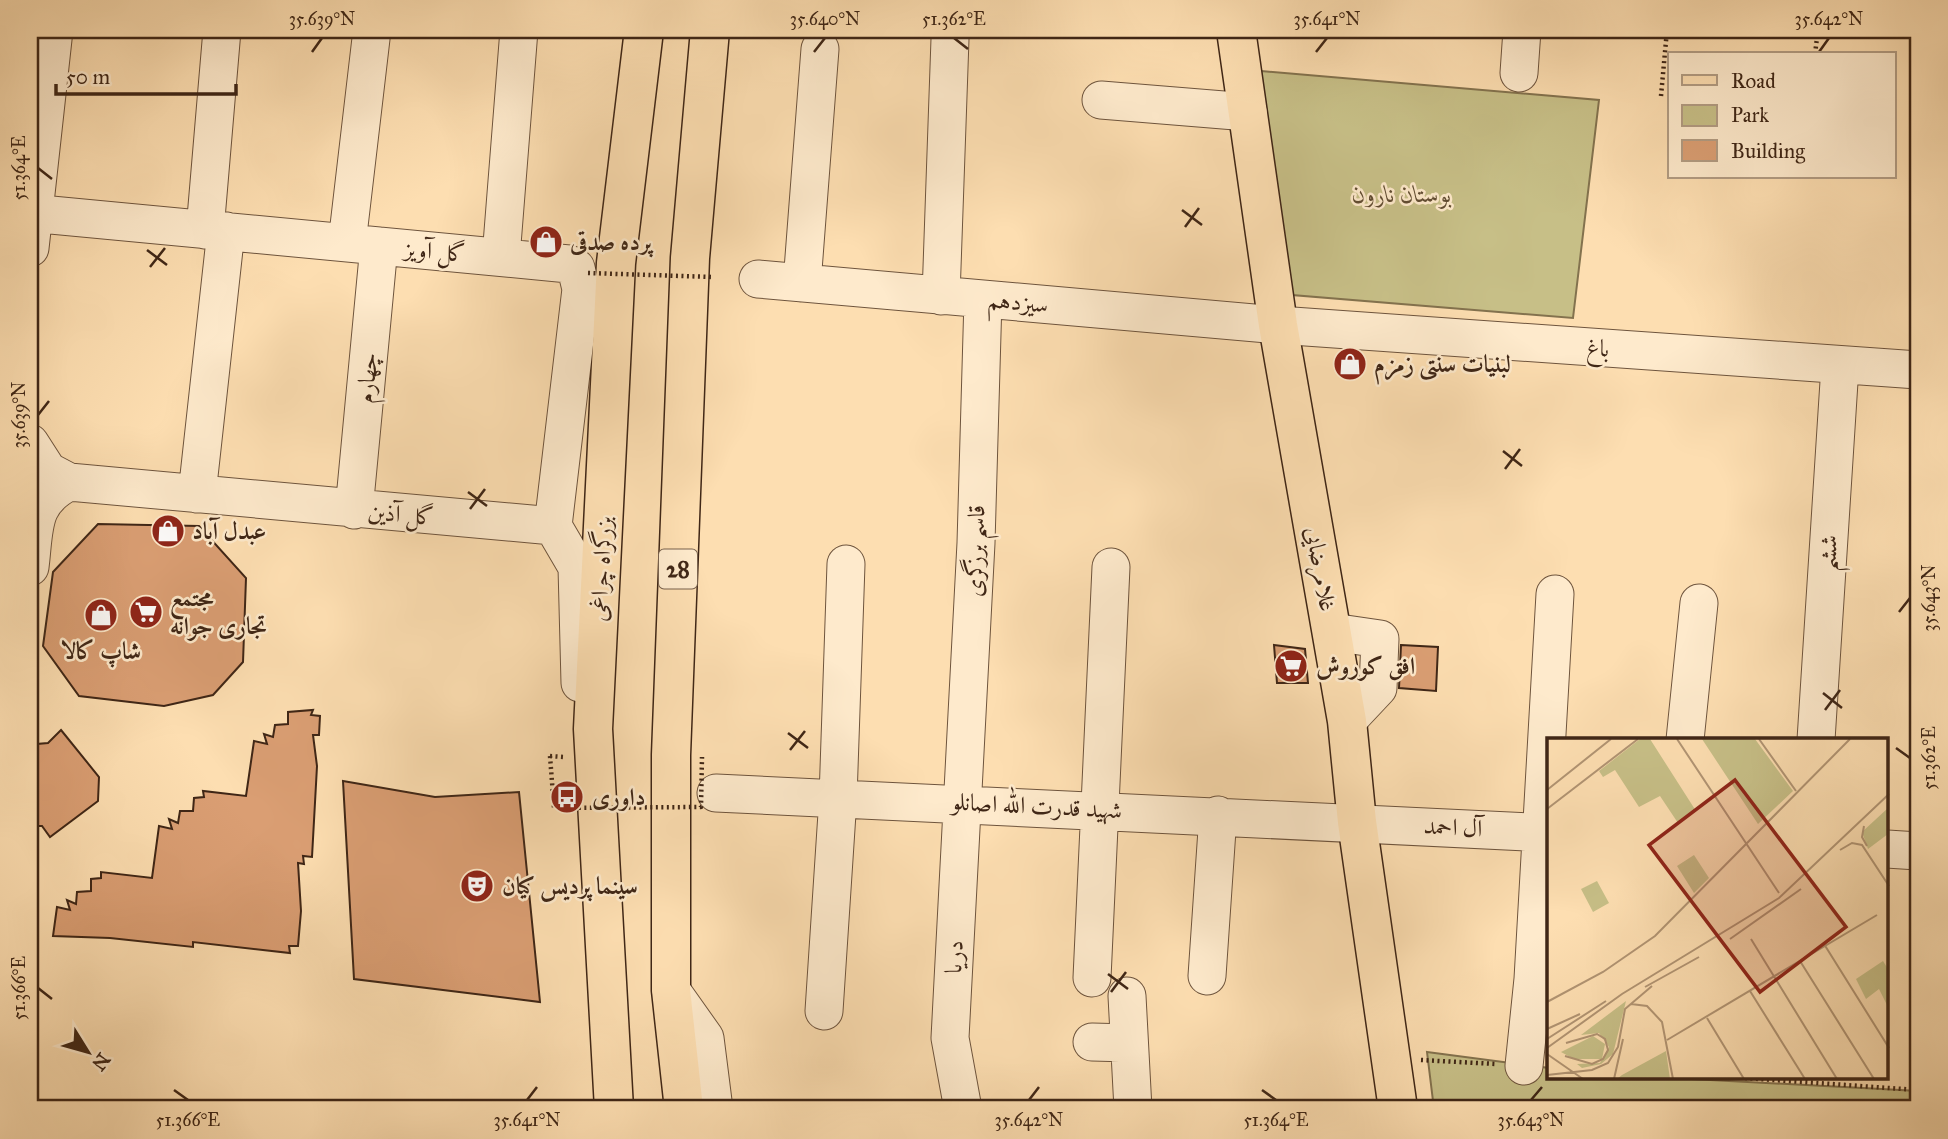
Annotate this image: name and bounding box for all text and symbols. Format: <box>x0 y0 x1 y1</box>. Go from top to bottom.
text: 35.639°N <box>289 8 355 30</box>
text: 35.640°N <box>790 8 860 30</box>
text: 51.362°E <box>922 8 986 30</box>
text: 35.641°N <box>1294 8 1361 30</box>
text: 35.642°N <box>1795 8 1863 30</box>
scale bar <box>56 52 236 96</box>
legend <box>1668 52 1896 178</box>
text: 50 m <box>66 64 111 90</box>
text: Road <box>1731 68 1776 94</box>
text: Park <box>1731 102 1769 128</box>
text: 51.364°E <box>8 135 30 201</box>
text: Building <box>1731 138 1805 164</box>
park label: بوستان نارون <box>1352 179 1452 209</box>
shop icon: پرده صدقی <box>527 223 565 261</box>
place label: پرده صدقی <box>569 227 654 258</box>
street label: گل آویز <box>400 233 467 271</box>
street label: سیزدهم <box>986 284 1050 327</box>
street label: باغ <box>1585 332 1611 369</box>
shop icon: لبنیات سنتی زمزم <box>1331 345 1369 383</box>
place label: لبنیات سنتی زمزم <box>1374 349 1511 385</box>
street label: چهارم <box>350 351 390 405</box>
text: 35.639°N <box>8 382 30 448</box>
street label: گل آذین <box>366 496 436 534</box>
street label: قاسم برزگری <box>957 504 1001 598</box>
shop icon: عبدل آباد <box>149 512 187 550</box>
place label: عبدل آباد <box>192 516 266 546</box>
street label: بزرگراه چراغی <box>582 516 620 622</box>
street label: غلامرضایی <box>1297 524 1343 614</box>
street label: ششم <box>1812 534 1853 573</box>
road number: 28 <box>659 550 697 589</box>
text: 35.643°N <box>1918 564 1940 632</box>
place label: مجتمع تجاری جوانه <box>170 583 267 641</box>
supermarket icon: مجتمع تجاری جوانه <box>127 593 165 631</box>
shop icon: شاپ کالا <box>82 596 120 634</box>
place label: شاپ کالا <box>61 636 141 668</box>
supermarket icon: افق کوروش <box>1272 647 1310 685</box>
place label: افق کوروش <box>1316 651 1415 681</box>
text: 51.362°E <box>1918 726 1940 790</box>
inset map <box>1547 738 1888 1080</box>
bus stop icon: داوری <box>548 778 586 816</box>
place label: داوری <box>592 782 646 812</box>
street label: شهید قدرت الله اصانلو <box>948 782 1123 825</box>
street label: آل احمد <box>1423 810 1486 844</box>
theatre icon: سینما پردیس کیان <box>458 867 496 905</box>
place label: سینما پردیس کیان <box>502 871 638 902</box>
street label: دریا <box>938 940 970 974</box>
text: 51.366°E <box>8 956 30 1020</box>
north arrow <box>52 1016 122 1086</box>
text: N <box>87 1049 115 1075</box>
text: 51.366°E <box>156 1109 220 1131</box>
text: 35.641°N <box>494 1109 561 1131</box>
text: 35.642°N <box>995 1109 1063 1131</box>
text: 51.364°E <box>1243 1109 1309 1131</box>
text: 35.643°N <box>1497 1109 1565 1131</box>

